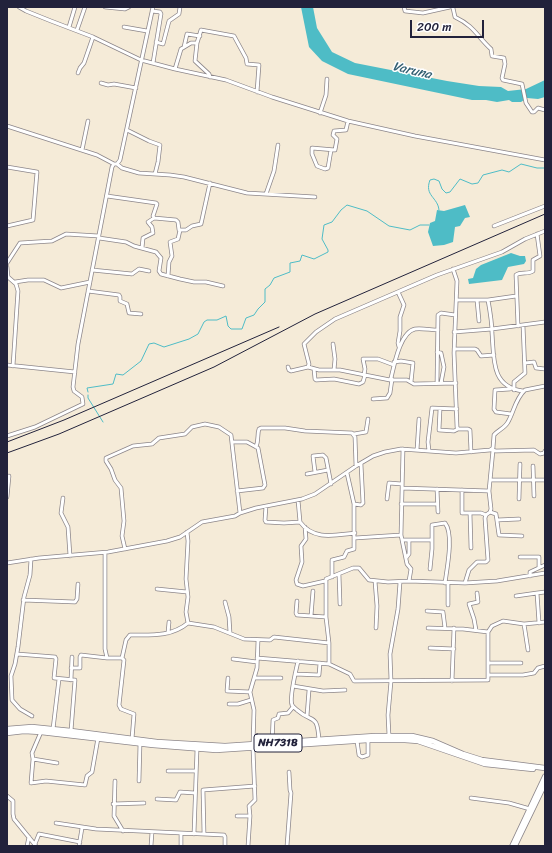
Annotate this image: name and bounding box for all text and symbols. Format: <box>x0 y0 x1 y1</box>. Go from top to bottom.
scale bar <box>412 12 486 38</box>
text: 200 m <box>417 16 451 38</box>
water label: Varuna <box>391 59 433 83</box>
road number: NH731B <box>254 734 302 752</box>

